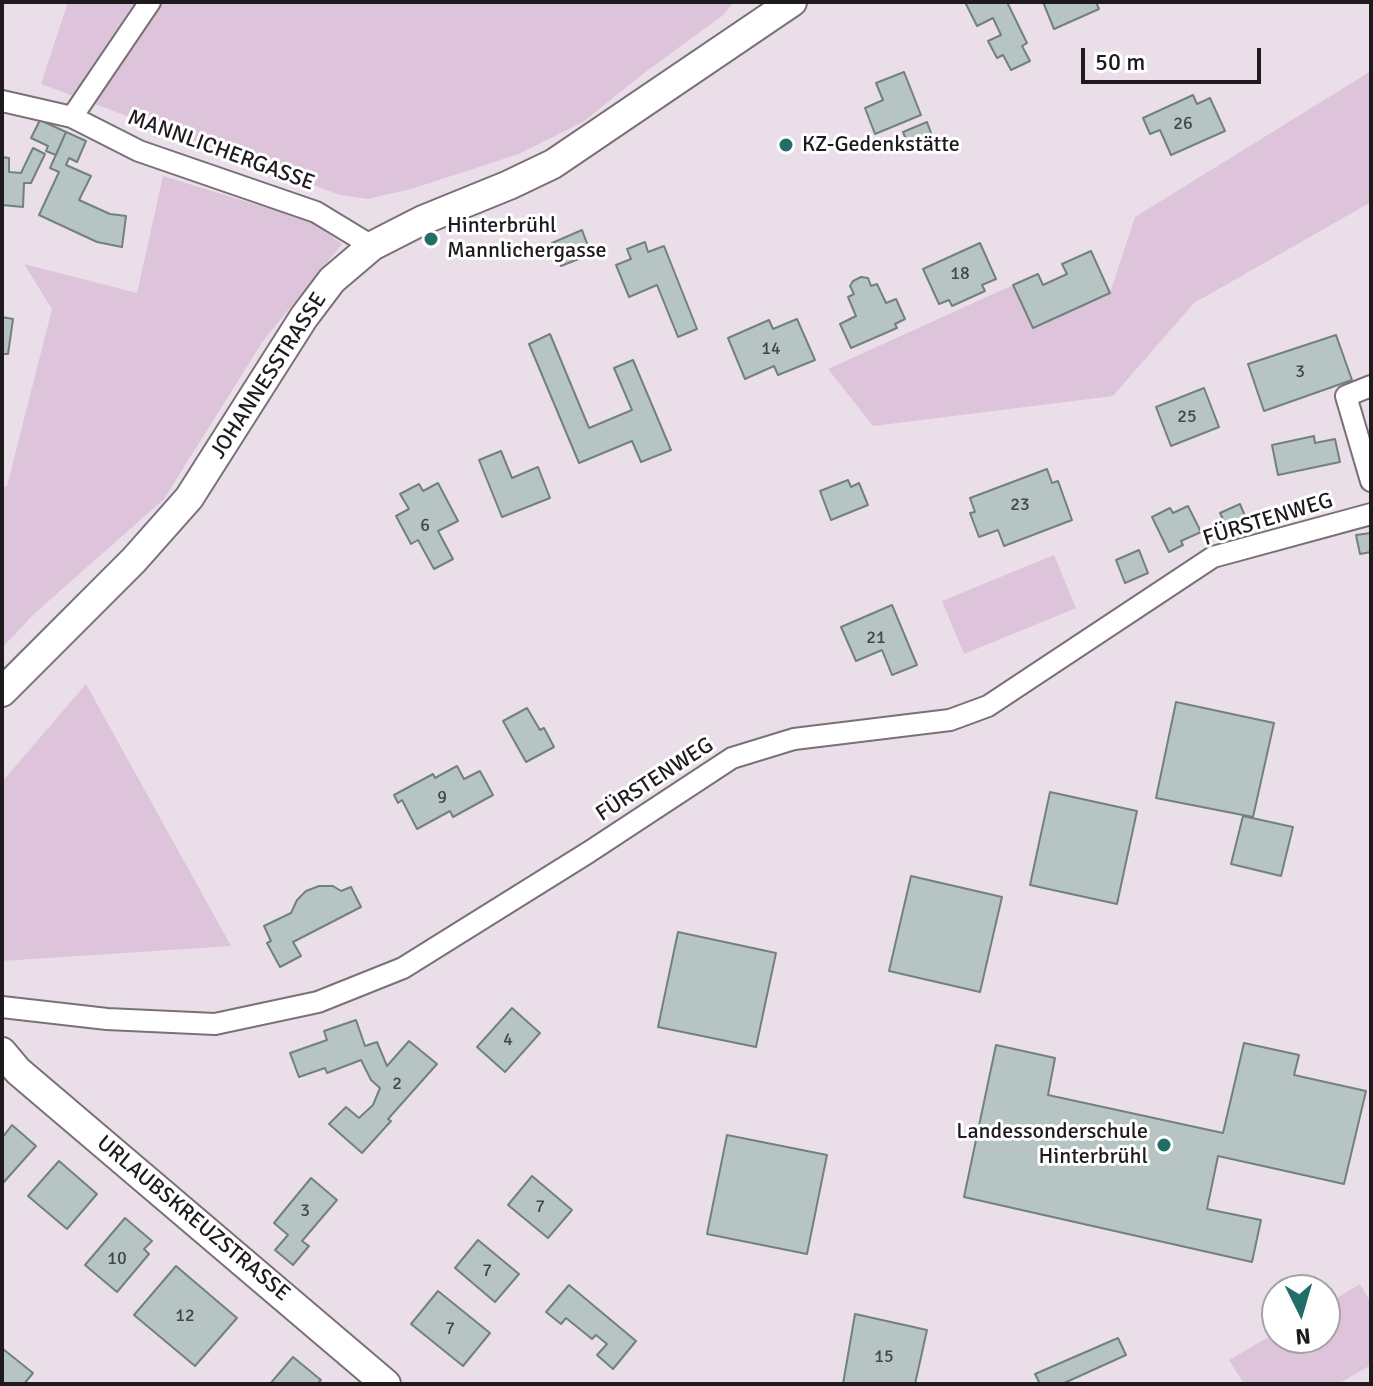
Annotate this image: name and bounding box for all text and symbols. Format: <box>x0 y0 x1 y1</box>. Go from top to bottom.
scale bar <box>1085 32 1265 82</box>
text: 50 m <box>1095 47 1145 77</box>
street label: MANNLICHERGASSE <box>124 105 318 197</box>
house number: 26 <box>1173 113 1193 135</box>
place label: KZ-Gedenkstätte <box>802 132 960 158</box>
marker: KZ-Gedenkstätte <box>777 136 795 154</box>
place label: Hinterbrühl Mannlichergasse <box>447 213 607 264</box>
marker: Hinterbrühl Mannlichergasse <box>422 230 440 248</box>
house number: 18 <box>950 263 970 285</box>
street label: JOHANNESSTRASSE <box>205 288 333 464</box>
house number: 14 <box>761 338 781 360</box>
house number: 3 <box>1295 361 1305 383</box>
house number: 25 <box>1177 406 1197 428</box>
street label: FÜRSTENWEG <box>1200 488 1336 552</box>
house number: 23 <box>1010 494 1030 516</box>
house number: 6 <box>420 515 430 537</box>
house number: 21 <box>866 627 886 649</box>
street label: FÜRSTENWEG <box>591 732 719 828</box>
house number: 9 <box>437 787 447 809</box>
house number: 4 <box>503 1029 513 1051</box>
house number: 2 <box>392 1073 402 1095</box>
place label: Landessonderschule Hinterbrühl <box>956 1119 1148 1170</box>
street label: URLAUBSKREUZSTRASSE <box>91 1130 295 1308</box>
marker: Landessonderschule Hinterbrühl <box>1155 1136 1173 1154</box>
house number: 7 <box>535 1196 545 1218</box>
house number: 3 <box>300 1200 310 1222</box>
house number: 10 <box>107 1248 127 1270</box>
house number: 7 <box>482 1260 492 1282</box>
north arrow <box>1261 1274 1341 1354</box>
house number: 12 <box>175 1305 195 1327</box>
house number: 7 <box>445 1318 455 1340</box>
text: N <box>1294 1322 1312 1351</box>
house number: 15 <box>874 1346 894 1368</box>

